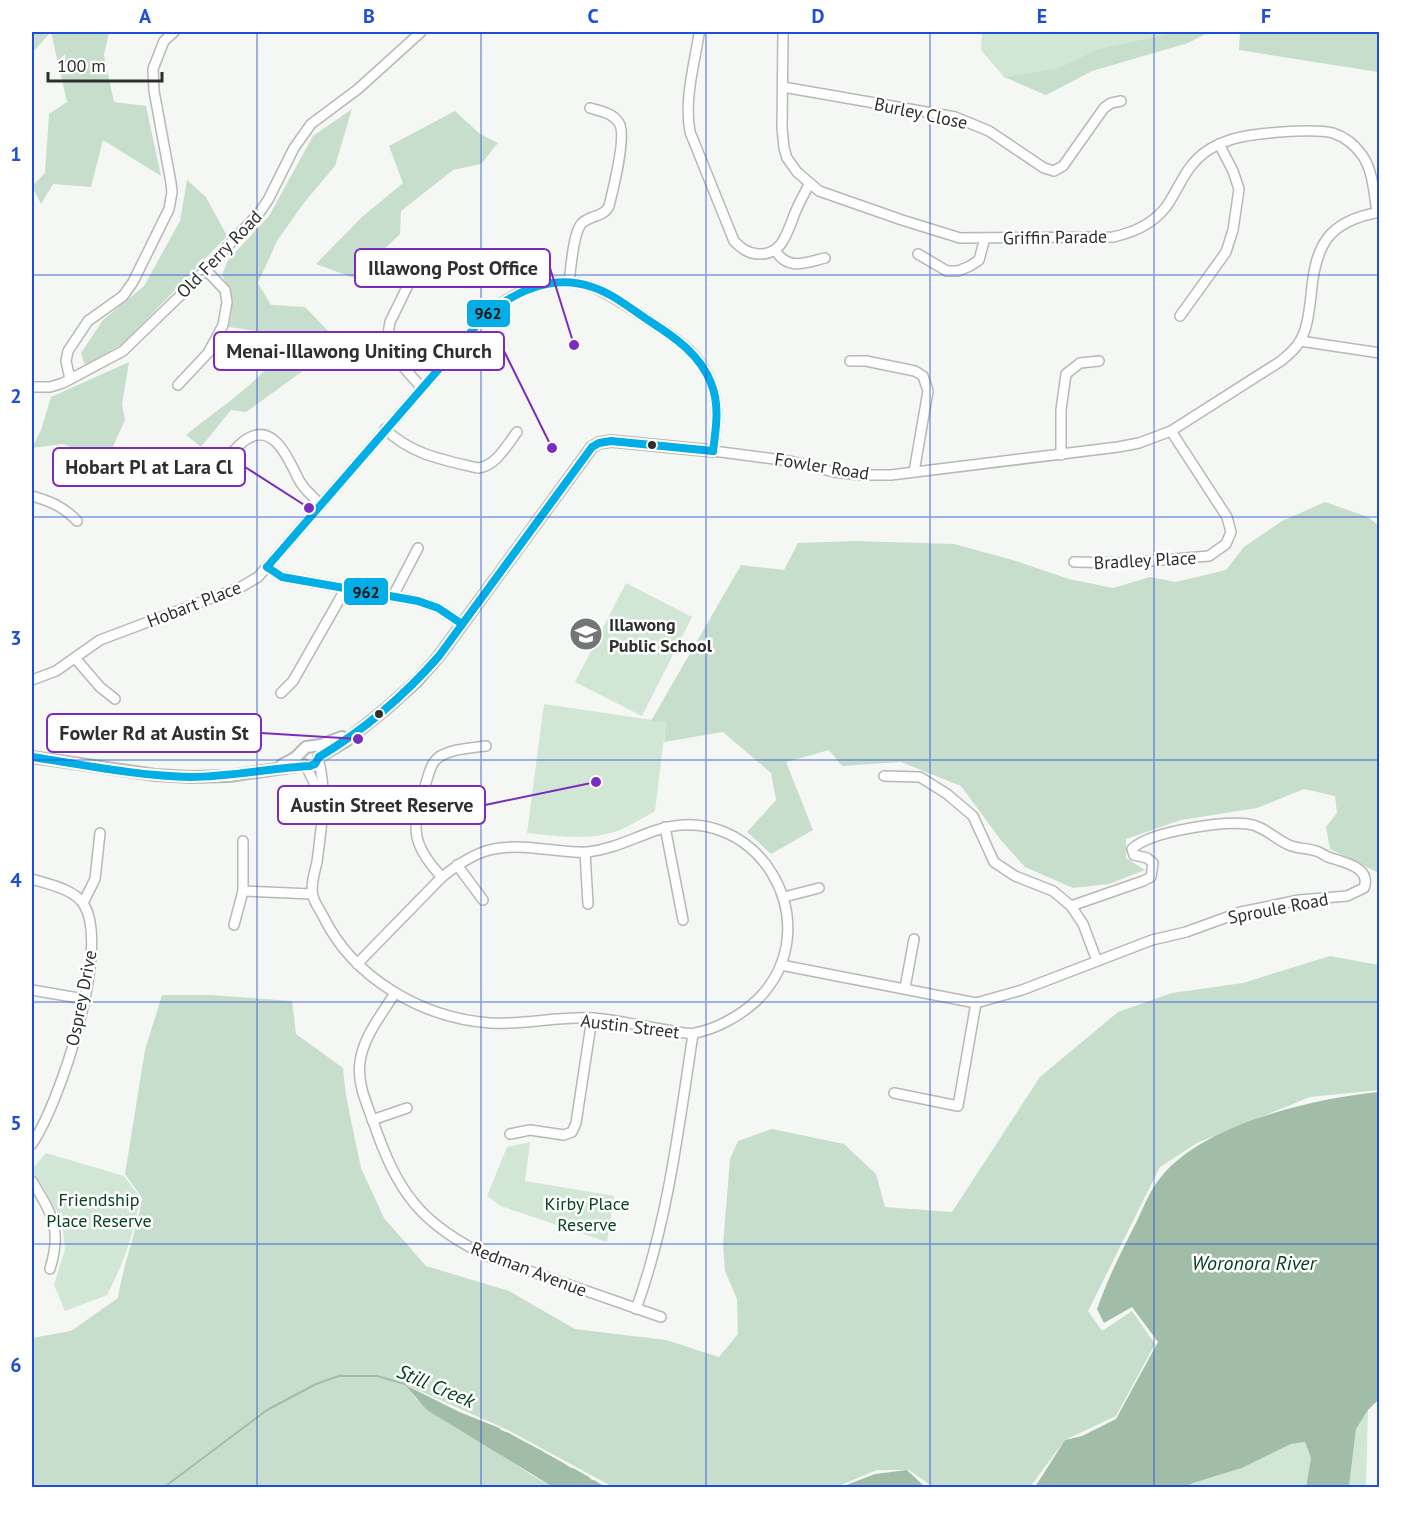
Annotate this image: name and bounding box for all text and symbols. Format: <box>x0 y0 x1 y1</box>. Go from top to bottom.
text: A <box>139 3 152 29</box>
text: B <box>363 3 375 29</box>
text: C <box>587 3 599 29</box>
text: D <box>812 3 825 29</box>
text: E <box>1037 3 1047 29</box>
text: F <box>1261 3 1271 29</box>
scale bar <box>48 45 162 83</box>
text: 100 m <box>57 54 106 77</box>
street label: Burley Close <box>872 92 970 134</box>
text: 1 <box>10 141 22 167</box>
street label: Old Ferry Road <box>171 205 267 303</box>
street label: Griffin Parade <box>1003 225 1107 249</box>
callout: Illawong Post Office <box>355 249 550 287</box>
text: Illawong Post Office <box>368 255 538 281</box>
line badge: 962 <box>466 299 511 328</box>
text: 962 <box>474 303 502 323</box>
callout: Menai-Illawong Uniting Church <box>214 332 504 370</box>
text: Menai-Illawong Uniting Church <box>226 338 492 364</box>
text: 2 <box>10 383 22 409</box>
unlabelled marker <box>646 439 658 451</box>
street label: Fowler Road <box>773 447 871 485</box>
callout: Hobart Pl at Lara Cl <box>53 448 245 486</box>
text: Hobart Pl at Lara Cl <box>65 454 233 480</box>
street label: Bradley Place <box>1093 546 1197 574</box>
street label: Hobart Place <box>144 576 244 632</box>
line badge: 962 <box>343 577 389 606</box>
text: 962 <box>352 582 380 602</box>
place label: Illawong Public School <box>609 613 713 657</box>
school or university icon: Illawong Public School <box>568 616 604 652</box>
text: 3 <box>10 625 22 651</box>
unlabelled marker <box>373 708 385 720</box>
callout: Fowler Rd at Austin St <box>47 714 261 752</box>
text: Fowler Rd at Austin St <box>59 720 249 746</box>
callout: Austin Street Reserve <box>278 786 485 824</box>
text: Austin Street Reserve <box>291 792 473 818</box>
text: 4 <box>10 867 22 893</box>
street label: Sproule Road <box>1226 887 1330 929</box>
street label: Osprey Drive <box>60 948 102 1048</box>
street label: Austin Street <box>579 1009 681 1043</box>
text: 5 <box>10 1110 22 1136</box>
park label: Friendship Place Reserve <box>46 1188 152 1232</box>
park label: Kirby Place Reserve <box>544 1192 630 1236</box>
street label: Redman Avenue <box>468 1236 590 1302</box>
water label: Woronora River <box>1192 1250 1318 1276</box>
text: 6 <box>10 1352 22 1378</box>
water label: Still Creek <box>393 1358 480 1414</box>

